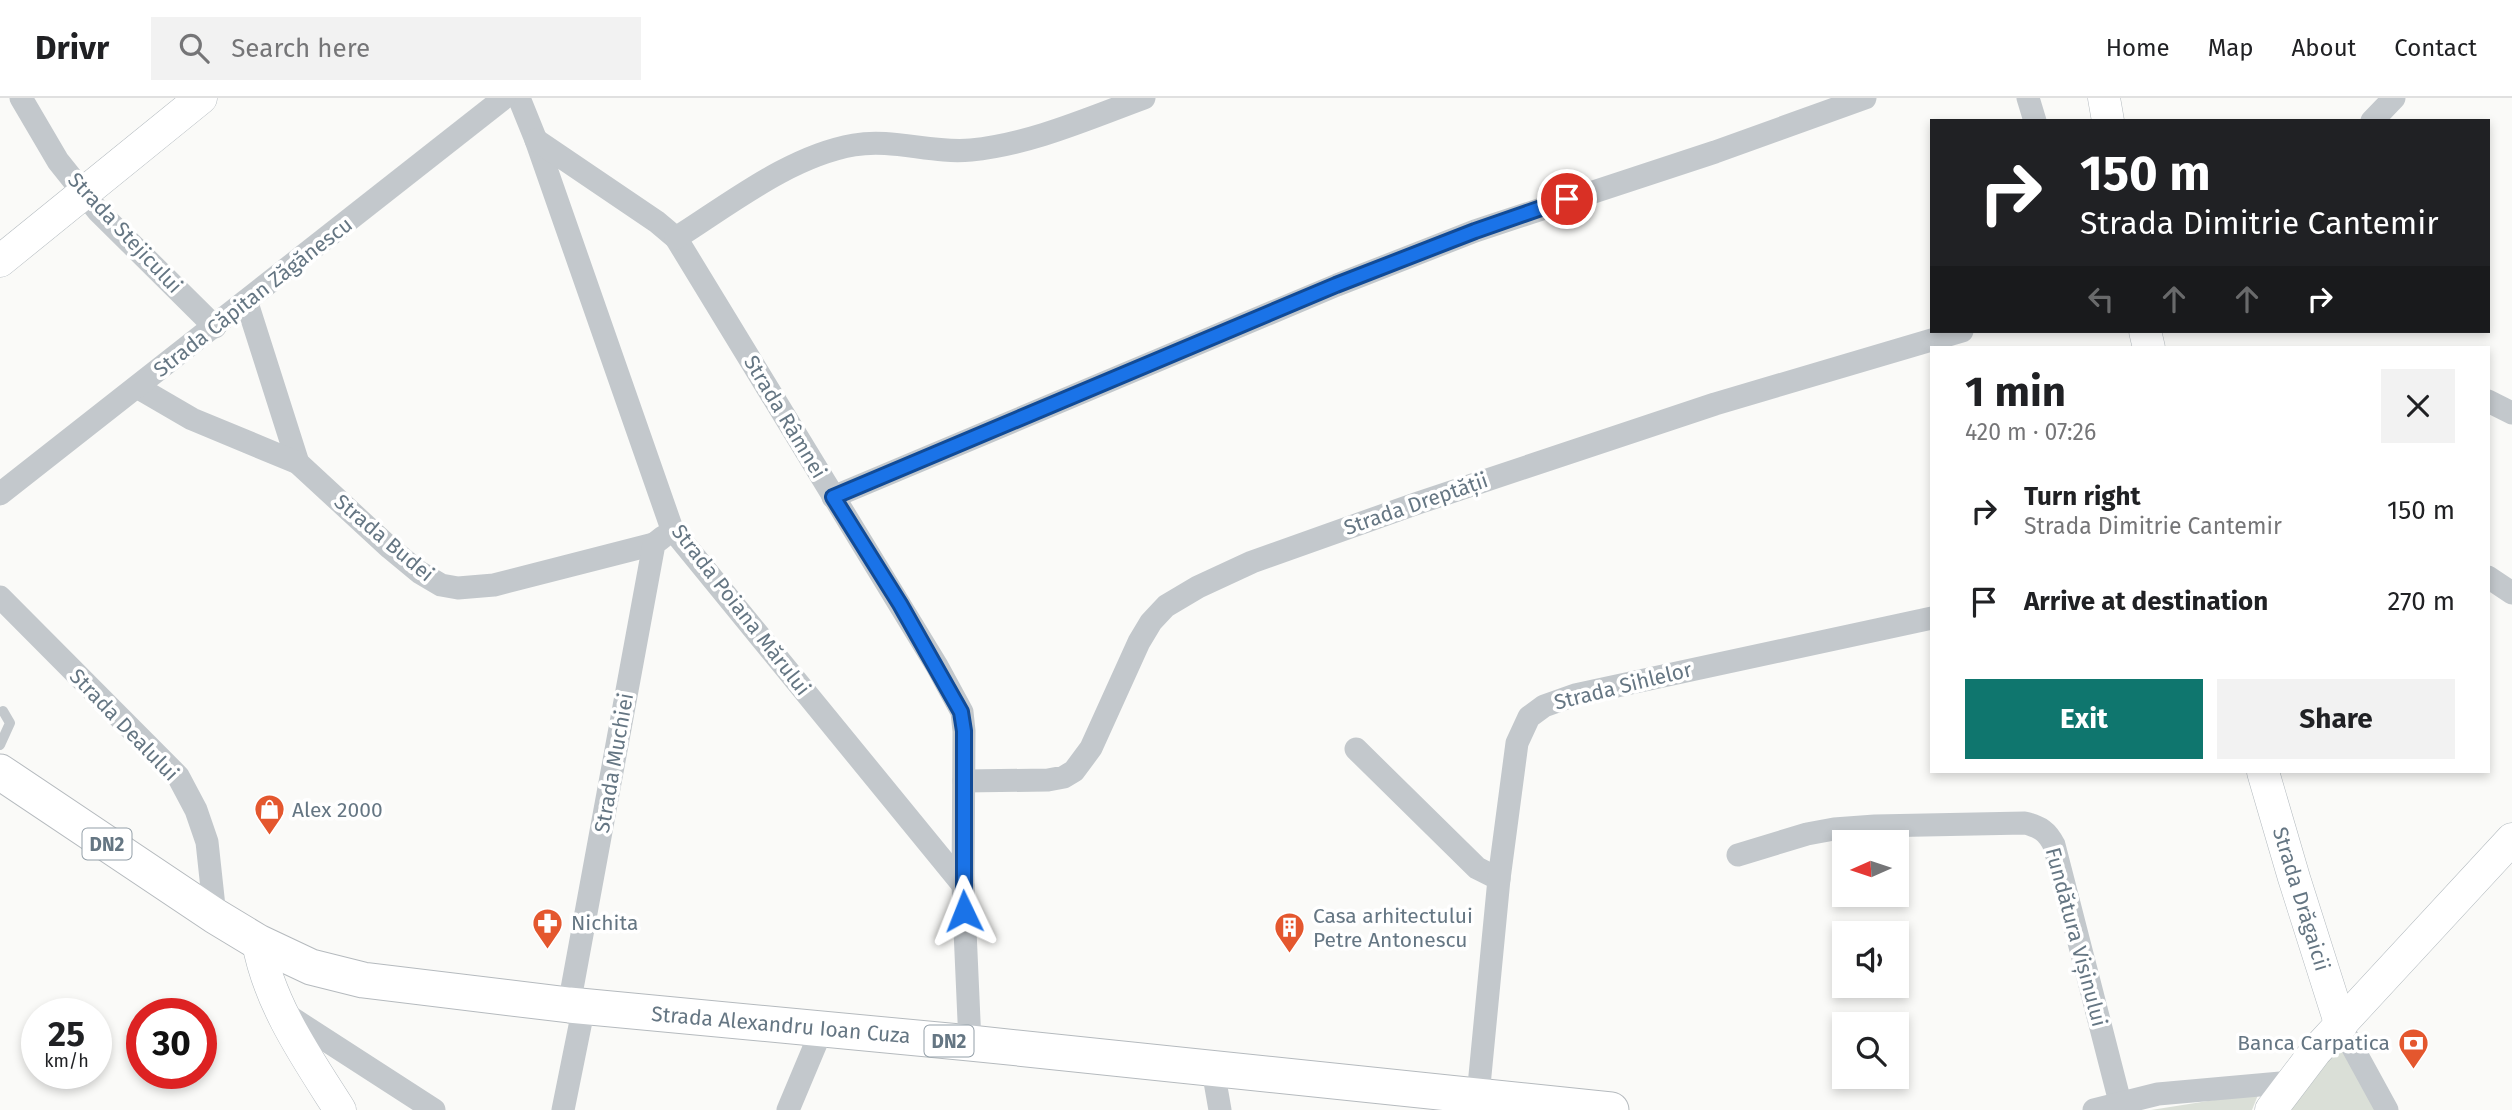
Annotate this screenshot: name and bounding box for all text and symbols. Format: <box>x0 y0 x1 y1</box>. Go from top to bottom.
search box <box>151 17 641 80</box>
text: Drivr <box>35 28 109 68</box>
icon: search <box>175 29 213 67</box>
text: Search here <box>231 33 370 64</box>
text: Home <box>2106 34 2170 62</box>
text: Map <box>2208 34 2254 62</box>
text: About <box>2292 34 2356 62</box>
text: Contact <box>2394 34 2477 62</box>
text: 150 m <box>2080 144 2211 203</box>
icon: right <box>1965 147 2056 238</box>
street label: Strada Stejicului <box>62 167 188 299</box>
pin <box>1537 169 1597 229</box>
icon: arrive <box>1548 180 1586 218</box>
text: Strada Dimitrie Cantemir <box>2080 204 2439 242</box>
street label: Strada Căpitan Zăgănescu <box>149 211 357 383</box>
icon: left <box>2082 280 2120 318</box>
icon: ahead <box>2155 280 2193 318</box>
icon: ahead <box>2228 280 2266 318</box>
icon: right <box>2301 280 2339 318</box>
street label: Strada Râmnei <box>738 351 832 483</box>
text: 1 min <box>1965 367 2066 417</box>
button: close <box>2381 369 2455 443</box>
text: 420 m · 07:26 <box>1965 418 2096 446</box>
street label: Strada Dreptății <box>1341 467 1491 541</box>
text: Turn right <box>2024 481 2141 512</box>
street label: Strada Budei <box>329 489 439 587</box>
icon: right <box>1965 492 2003 530</box>
text: 150 m <box>2387 495 2455 526</box>
text: Strada Dimitrie Cantemir <box>2024 512 2282 540</box>
street label: Strada Poiana Mărului <box>666 519 816 701</box>
icon: arrive <box>1965 583 2003 621</box>
text: Arrive at destination <box>2024 586 2268 617</box>
text: 270 m <box>2387 586 2455 617</box>
street label: Strada Sihlelor <box>1551 656 1695 716</box>
street label: Strada Dealului <box>64 663 184 787</box>
button: Exit <box>1965 679 2203 759</box>
button: Share <box>2217 679 2455 759</box>
street label: Strada Muchiei <box>589 691 639 835</box>
shop icon: Alex 2000 <box>252 793 286 837</box>
place label: Alex 2000 <box>292 797 383 823</box>
street label: Strada Drăgaicii <box>2267 824 2335 974</box>
road number: DN2 <box>82 828 132 860</box>
north arrow <box>1832 830 1909 906</box>
map controls <box>1832 830 1909 1089</box>
street label: Fundătura Vișinului <box>2040 845 2112 1029</box>
position arrow <box>927 874 1001 948</box>
place label: Casa arhitectului Petre Antonescu <box>1313 903 1473 953</box>
pharmacy icon: Nichita <box>531 906 565 950</box>
place label: Nichita <box>571 910 638 936</box>
building icon: Casa arhitectului Petre Antonescu <box>1273 911 1307 955</box>
button: sound <box>1832 921 1909 998</box>
speed limit sign: 30 <box>126 998 217 1089</box>
street label: Strada Alexandru Ioan Cuza <box>650 1001 912 1049</box>
button: search <box>1832 1012 1909 1089</box>
text: 25 <box>48 1013 85 1055</box>
road number: DN2 <box>925 1026 974 1057</box>
bank icon: Banca Carpatica <box>2396 1026 2430 1070</box>
place label: Banca Carpatica <box>2237 1030 2390 1056</box>
text: km/h <box>44 1050 89 1072</box>

